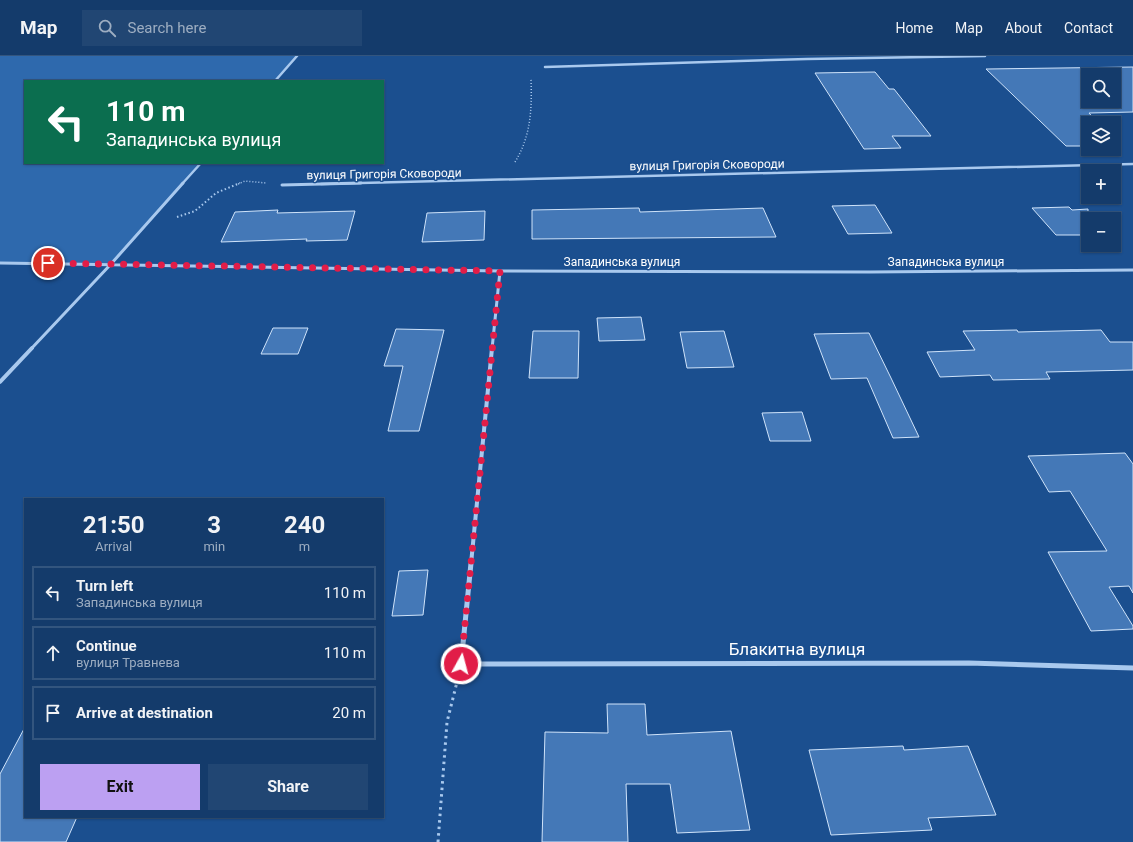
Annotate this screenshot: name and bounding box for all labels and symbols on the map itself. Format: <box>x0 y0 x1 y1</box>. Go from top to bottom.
street label: вулиця Григорія Сковороди <box>629 157 785 173</box>
street label: вулиця Григорія Сковороди <box>306 166 462 182</box>
pin <box>31 246 65 280</box>
street label: Западинська вулиця <box>564 255 680 269</box>
street label: Западинська вулиця <box>888 255 1004 269</box>
street label: Блакитна вулиця <box>729 639 865 659</box>
position arrow <box>440 643 482 685</box>

